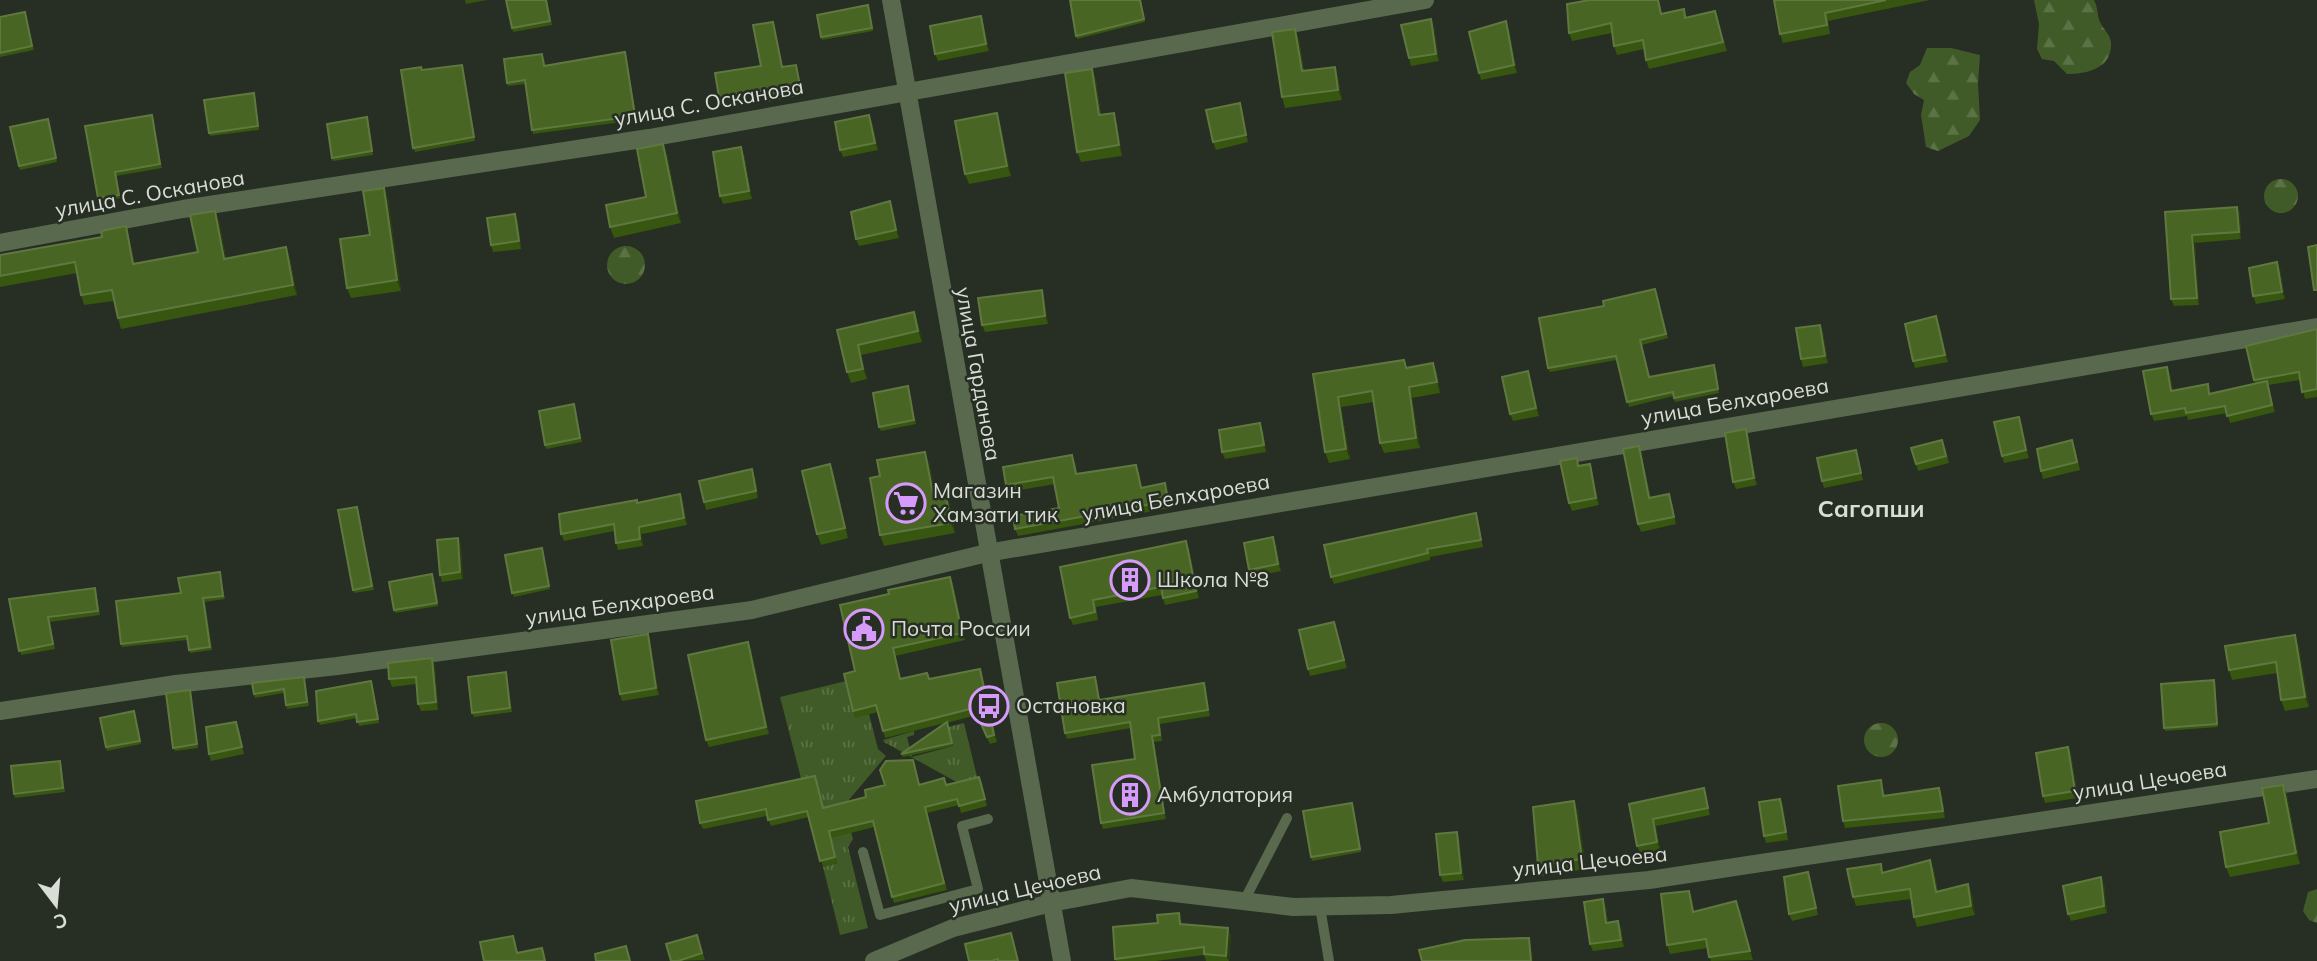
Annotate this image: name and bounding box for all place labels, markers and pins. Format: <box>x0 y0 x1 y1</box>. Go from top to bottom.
place label: Магазин Хамзати тик <box>933 477 1059 527</box>
supermarket icon: Магазин Хамзати тик <box>885 482 927 524</box>
building icon: Школа №8 <box>1109 559 1151 601</box>
place label: Школа №8 <box>1157 566 1269 592</box>
public building icon: Почта России <box>843 608 885 650</box>
place label: Почта России <box>891 615 1031 641</box>
bus stop icon: Остановка <box>968 685 1010 727</box>
place label: Остановка <box>1016 692 1126 718</box>
building icon: Амбулатория <box>1109 774 1151 816</box>
place label: Амбулатория <box>1157 781 1293 807</box>

